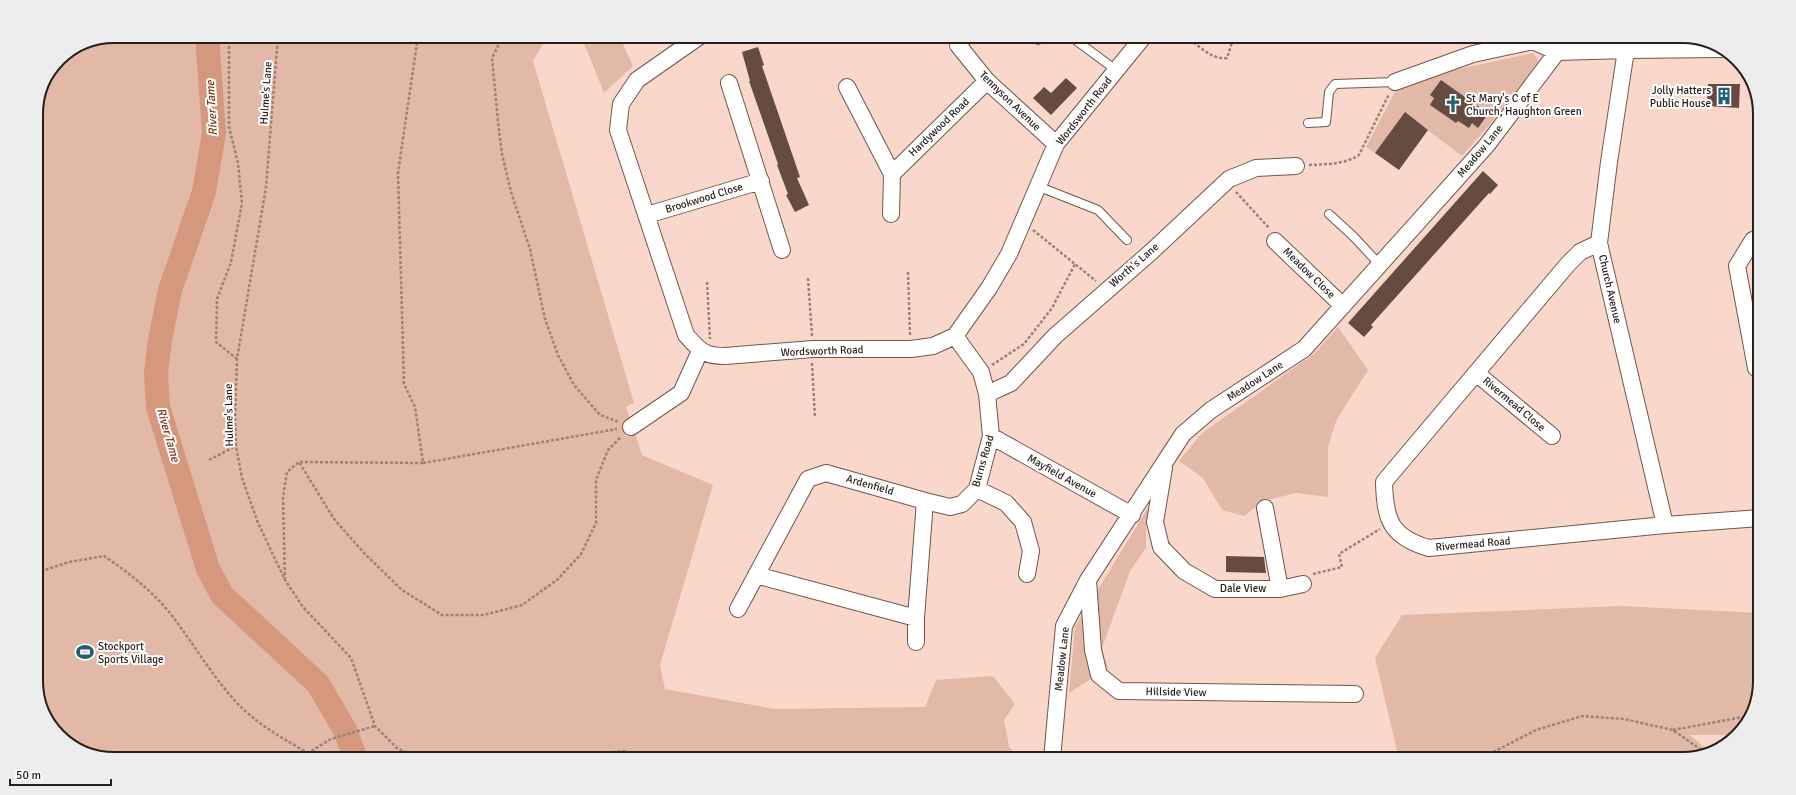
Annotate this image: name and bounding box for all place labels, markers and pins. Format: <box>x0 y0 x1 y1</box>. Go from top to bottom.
place label: Jolly Hatters Public House <box>1650 84 1711 110</box>
building icon: Jolly Hatters Public House <box>1714 86 1734 106</box>
place label: St Mary's C of E Church, Haughton Green <box>1466 92 1582 118</box>
church icon: St Mary's C of E Church, Haughton Green <box>1443 94 1463 114</box>
place label: Stockport Sports Village <box>98 640 164 666</box>
sports icon: Stockport Sports Village <box>75 642 95 662</box>

